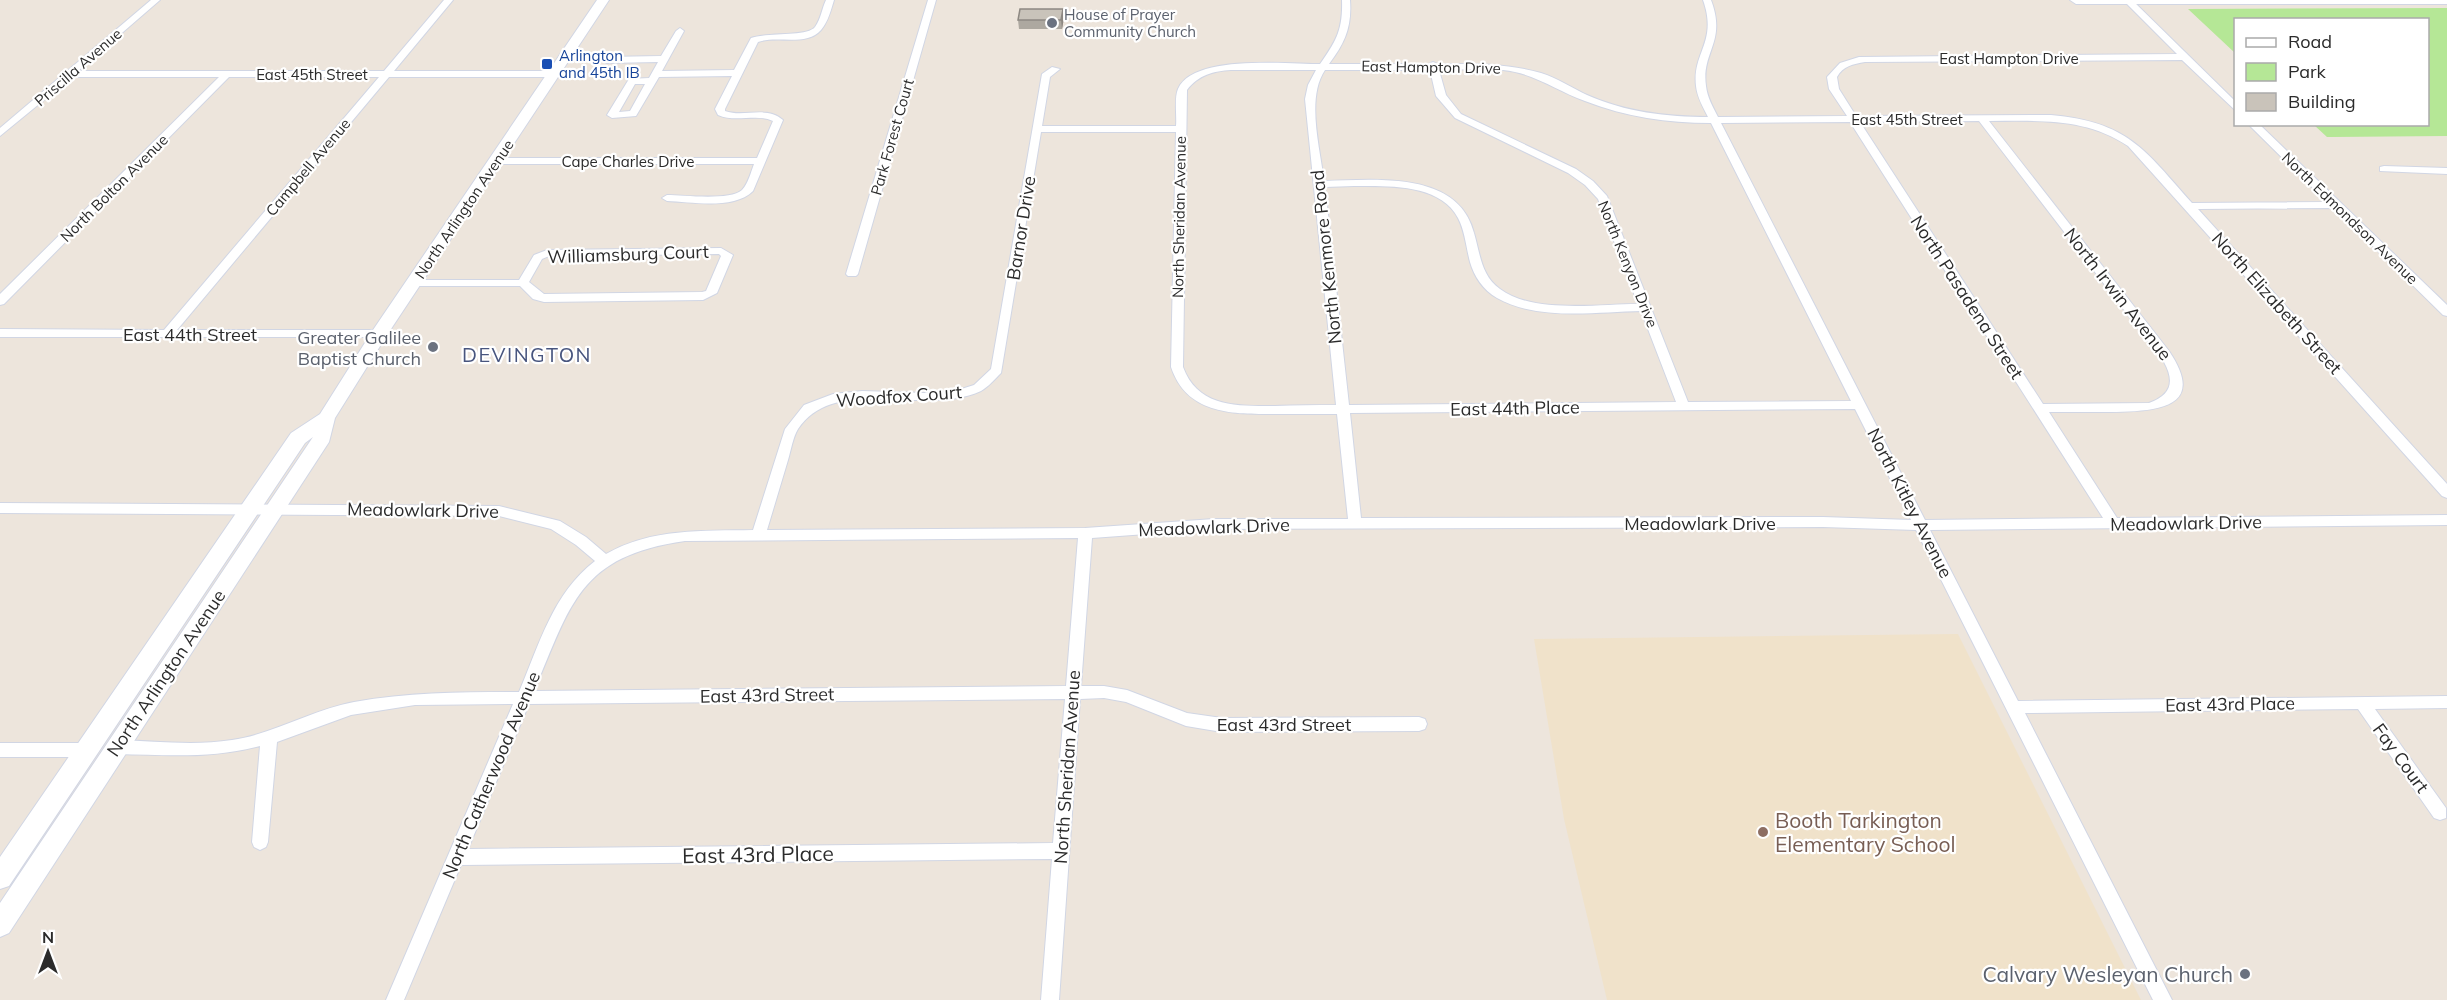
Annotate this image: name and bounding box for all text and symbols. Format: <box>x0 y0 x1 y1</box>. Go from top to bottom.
place label: House of Prayer Community Church <box>1064 5 1196 41</box>
marker: House of Prayer Community Church <box>1045 16 1059 30</box>
legend <box>2234 18 2429 126</box>
street label: Priscilla Avenue <box>30 24 126 110</box>
text: Road <box>2288 30 2332 53</box>
place label: Arlington and 45th IB <box>559 46 640 82</box>
street label: East Hampton Drive <box>1939 49 2079 68</box>
street label: East Hampton Drive <box>1361 56 1501 78</box>
marker: Arlington and 45th IB <box>540 57 554 71</box>
text: Park <box>2288 60 2327 83</box>
street label: East 45th Street <box>256 65 368 84</box>
street label: Park Forest Court <box>866 77 918 197</box>
text: Building <box>2288 90 2356 113</box>
street label: East 45th Street <box>1851 110 1963 129</box>
street label: Campbell Avenue <box>262 114 354 220</box>
street label: North Bolton Avenue <box>56 130 172 246</box>
street label: North Arlington Avenue <box>410 136 518 282</box>
street label: North Sheridan Avenue <box>1168 136 1190 298</box>
street label: North Edmondson Avenue <box>2278 148 2422 288</box>
street label: Cape Charles Drive <box>562 152 694 171</box>
street label: North Kenmore Road <box>1305 169 1347 345</box>
street label: Barnor Drive <box>1001 174 1041 282</box>
street label: North Kenyon Drive <box>1594 198 1662 330</box>
street label: North Pasadena Street <box>1905 211 2029 383</box>
street label: North Irwin Avenue <box>2059 223 2177 365</box>
street label: North Elizabeth Street <box>2207 227 2347 379</box>
street label: Williamsburg Court <box>547 240 709 268</box>
street label: East 44th Street <box>123 323 257 346</box>
place label: Greater Galilee Baptist Church <box>297 326 421 370</box>
marker: Greater Galilee Baptist Church <box>426 340 440 354</box>
district label: DEVINGTON <box>462 342 592 367</box>
street label: Woodfox Court <box>835 380 963 412</box>
street label: East 44th Place <box>1450 395 1580 421</box>
street label: North Kitley Avenue <box>1862 424 1958 582</box>
street label: Meadowlark Drive <box>347 497 499 523</box>
street label: Meadowlark Drive <box>2110 510 2262 536</box>
street label: Meadowlark Drive <box>1624 512 1776 535</box>
street label: Meadowlark Drive <box>1138 513 1290 541</box>
street label: North Arlington Avenue <box>102 585 230 761</box>
street label: North Catherwood Avenue <box>437 668 545 882</box>
street label: North Sheridan Avenue <box>1049 669 1085 865</box>
street label: East 43rd Street <box>700 682 834 708</box>
street label: East 43rd Place <box>2165 691 2295 717</box>
street label: East 43rd Street <box>1217 713 1351 736</box>
street label: Fay Court <box>2368 719 2434 797</box>
place label: Booth Tarkington Elementary School <box>1775 807 1956 857</box>
marker: Booth Tarkington Elementary School <box>1756 825 1770 839</box>
street label: East 43rd Place <box>682 840 834 868</box>
north arrow <box>18 922 78 982</box>
text: N <box>42 927 54 947</box>
place label: Calvary Wesleyan Church <box>1982 961 2233 987</box>
marker: Calvary Wesleyan Church <box>2238 967 2252 981</box>

